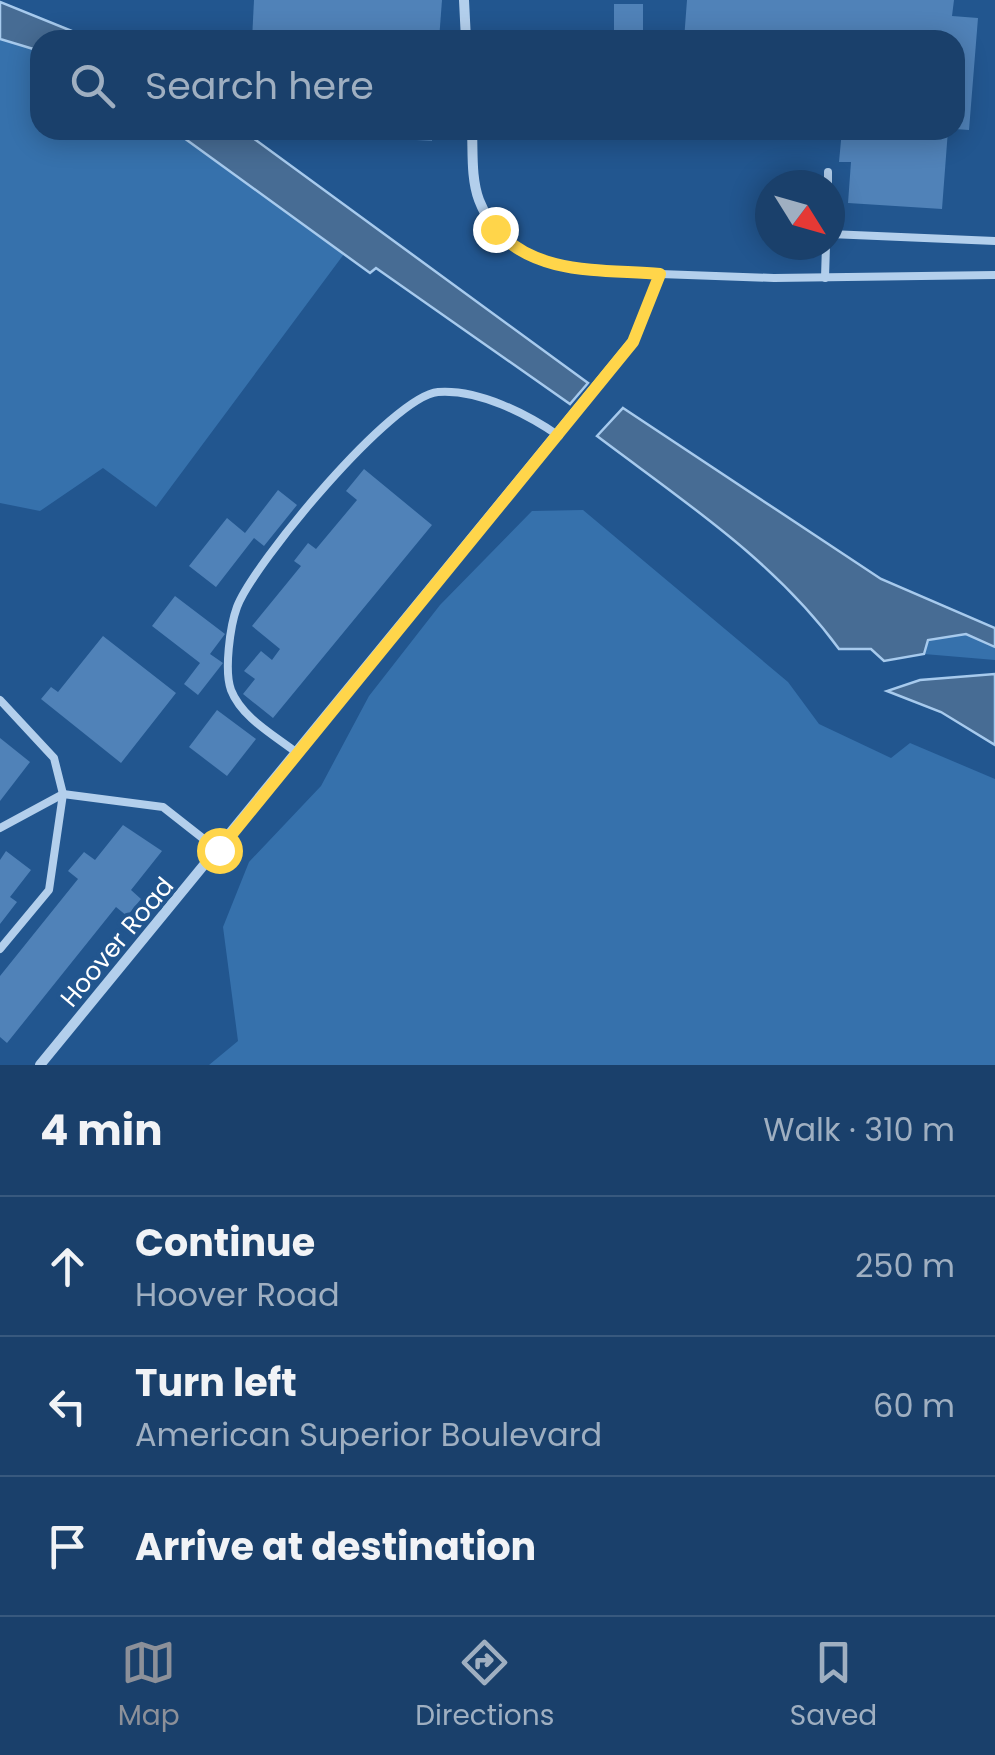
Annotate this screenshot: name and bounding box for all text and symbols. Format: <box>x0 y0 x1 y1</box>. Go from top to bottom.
search box <box>30 30 965 140</box>
icon: search <box>65 58 120 113</box>
text: Search here <box>145 59 374 112</box>
north arrow <box>755 170 845 260</box>
route end <box>473 207 519 253</box>
route start <box>197 828 243 874</box>
street label: Hoover Road <box>52 870 182 1014</box>
text: 4 min <box>40 1101 163 1160</box>
text: Walk · 310 m <box>763 1107 955 1152</box>
text: Continue <box>135 1216 315 1269</box>
icon: ahead <box>40 1239 95 1294</box>
text: 250 m <box>855 1243 955 1288</box>
text: Hoover Road <box>135 1272 340 1317</box>
text: Turn left <box>135 1356 297 1409</box>
icon: left <box>40 1379 95 1434</box>
text: 60 m <box>873 1383 955 1428</box>
text: American Superior Boulevard <box>135 1412 602 1457</box>
icon: arrive <box>40 1519 95 1574</box>
text: Arrive at destination <box>135 1520 536 1573</box>
tab: Map <box>118 1635 180 1737</box>
tab: Directions <box>415 1635 554 1737</box>
tab: Saved <box>790 1635 877 1737</box>

